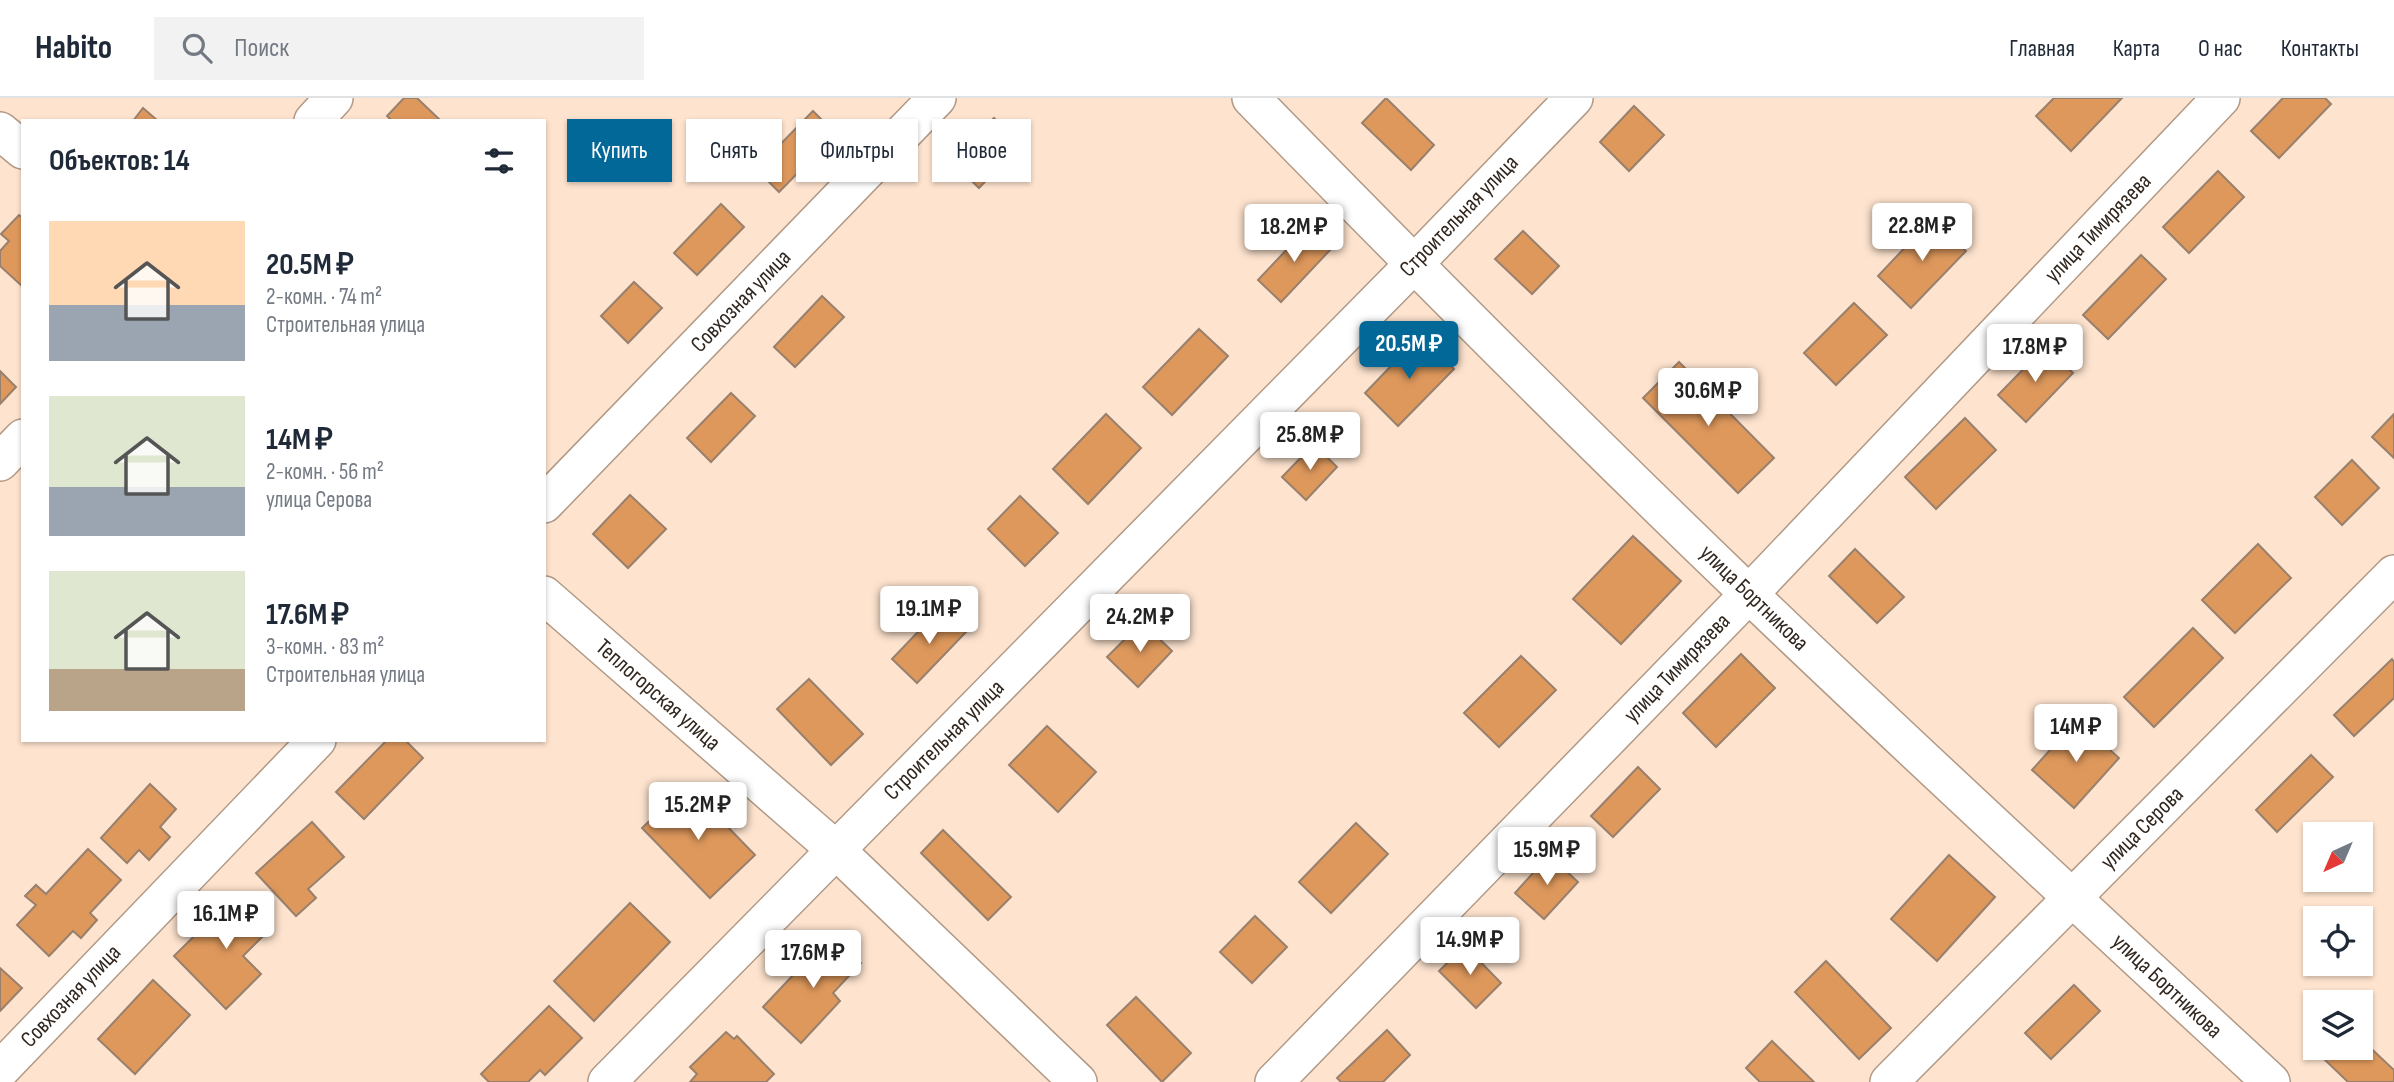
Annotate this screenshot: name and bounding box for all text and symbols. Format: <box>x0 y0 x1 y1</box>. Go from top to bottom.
search box <box>154 17 644 80</box>
text: Habito <box>35 28 112 68</box>
icon: search <box>178 29 216 67</box>
text: Поиск <box>234 33 289 64</box>
text: Главная <box>2009 34 2075 63</box>
text: Карта <box>2113 34 2160 63</box>
text: О нас <box>2198 34 2243 63</box>
text: Контакты <box>2281 34 2359 63</box>
chip: Купить <box>567 119 672 182</box>
chip: Снять <box>686 119 782 182</box>
chip: Фильтры <box>796 119 918 182</box>
chip: Новое <box>932 119 1031 182</box>
icon: filters <box>480 142 518 180</box>
text: Объектов: 14 <box>49 143 190 179</box>
street label: Строительная улица <box>1394 149 1524 283</box>
street label: улица Тимирязева <box>2039 167 2157 289</box>
pin: 18.2M ₽ <box>1229 204 1359 264</box>
pin: 22.8M ₽ <box>1857 204 1987 263</box>
text: 22.8M ₽ <box>1888 212 1956 240</box>
text: 18.2M ₽ <box>1260 213 1328 241</box>
street label: Совхозная улица <box>685 244 797 358</box>
text: 20.5M ₽ <box>266 247 354 283</box>
icon: home <box>105 249 189 333</box>
text: 2-комн. · 74 m² <box>266 283 382 311</box>
text: Строительная улица <box>266 311 425 339</box>
pin: 20.5M ₽ <box>1344 322 1474 381</box>
pin: 17.8M ₽ <box>1970 324 2100 384</box>
text: 20.5M ₽ <box>1375 330 1443 358</box>
text: 17.8M ₽ <box>2003 333 2067 361</box>
pin: 30.6M ₽ <box>1643 368 1773 428</box>
text: 30.6M ₽ <box>1674 377 1742 405</box>
pin: 25.8M ₽ <box>1245 412 1375 472</box>
text: 25.8M ₽ <box>1276 421 1344 449</box>
text: 14M ₽ <box>266 422 333 458</box>
icon: home <box>105 424 189 508</box>
text: 2-комн. · 56 m² <box>266 458 384 486</box>
text: улица Серова <box>266 486 372 514</box>
street label: улица Бортникова <box>1694 539 1814 657</box>
pin: 19.1M ₽ <box>864 587 994 646</box>
pin: 24.2M ₽ <box>1075 594 1205 654</box>
text: 19.1M ₽ <box>896 595 962 623</box>
text: 17.6M ₽ <box>266 597 349 633</box>
icon: home <box>105 599 189 683</box>
text: 24.2M ₽ <box>1106 603 1174 631</box>
street label: улица Тимирязева <box>1618 607 1736 729</box>
text: 3-комн. · 83 m² <box>266 633 384 661</box>
street label: Теплогорская улица <box>590 633 726 757</box>
text: Строительная улица <box>266 661 425 689</box>
street label: Строительная улица <box>878 674 1010 806</box>
pin: 14M ₽ <box>2027 704 2125 764</box>
text: 14M ₽ <box>2050 713 2102 741</box>
street label: улица Серова <box>2095 781 2189 875</box>
pin: 15.2M ₽ <box>633 782 763 842</box>
text: 15.2M ₽ <box>665 791 731 819</box>
north arrow <box>2303 822 2373 892</box>
map controls <box>2303 822 2373 1060</box>
pin: 15.9M ₽ <box>1482 828 1612 887</box>
text: 15.9M ₽ <box>1514 836 1580 864</box>
pin: 16.1M ₽ <box>161 892 291 951</box>
text: 16.1M ₽ <box>193 900 259 928</box>
button: locate <box>2303 906 2373 976</box>
pin: 14.9M ₽ <box>1405 918 1535 977</box>
text: 14.9M ₽ <box>1436 926 1504 954</box>
street label: улица Бортникова <box>2106 928 2228 1044</box>
pin: 17.6M ₽ <box>748 930 878 990</box>
street label: Совхозная улица <box>15 939 127 1053</box>
text: 17.6M ₽ <box>781 939 845 967</box>
button: layers <box>2303 990 2373 1060</box>

